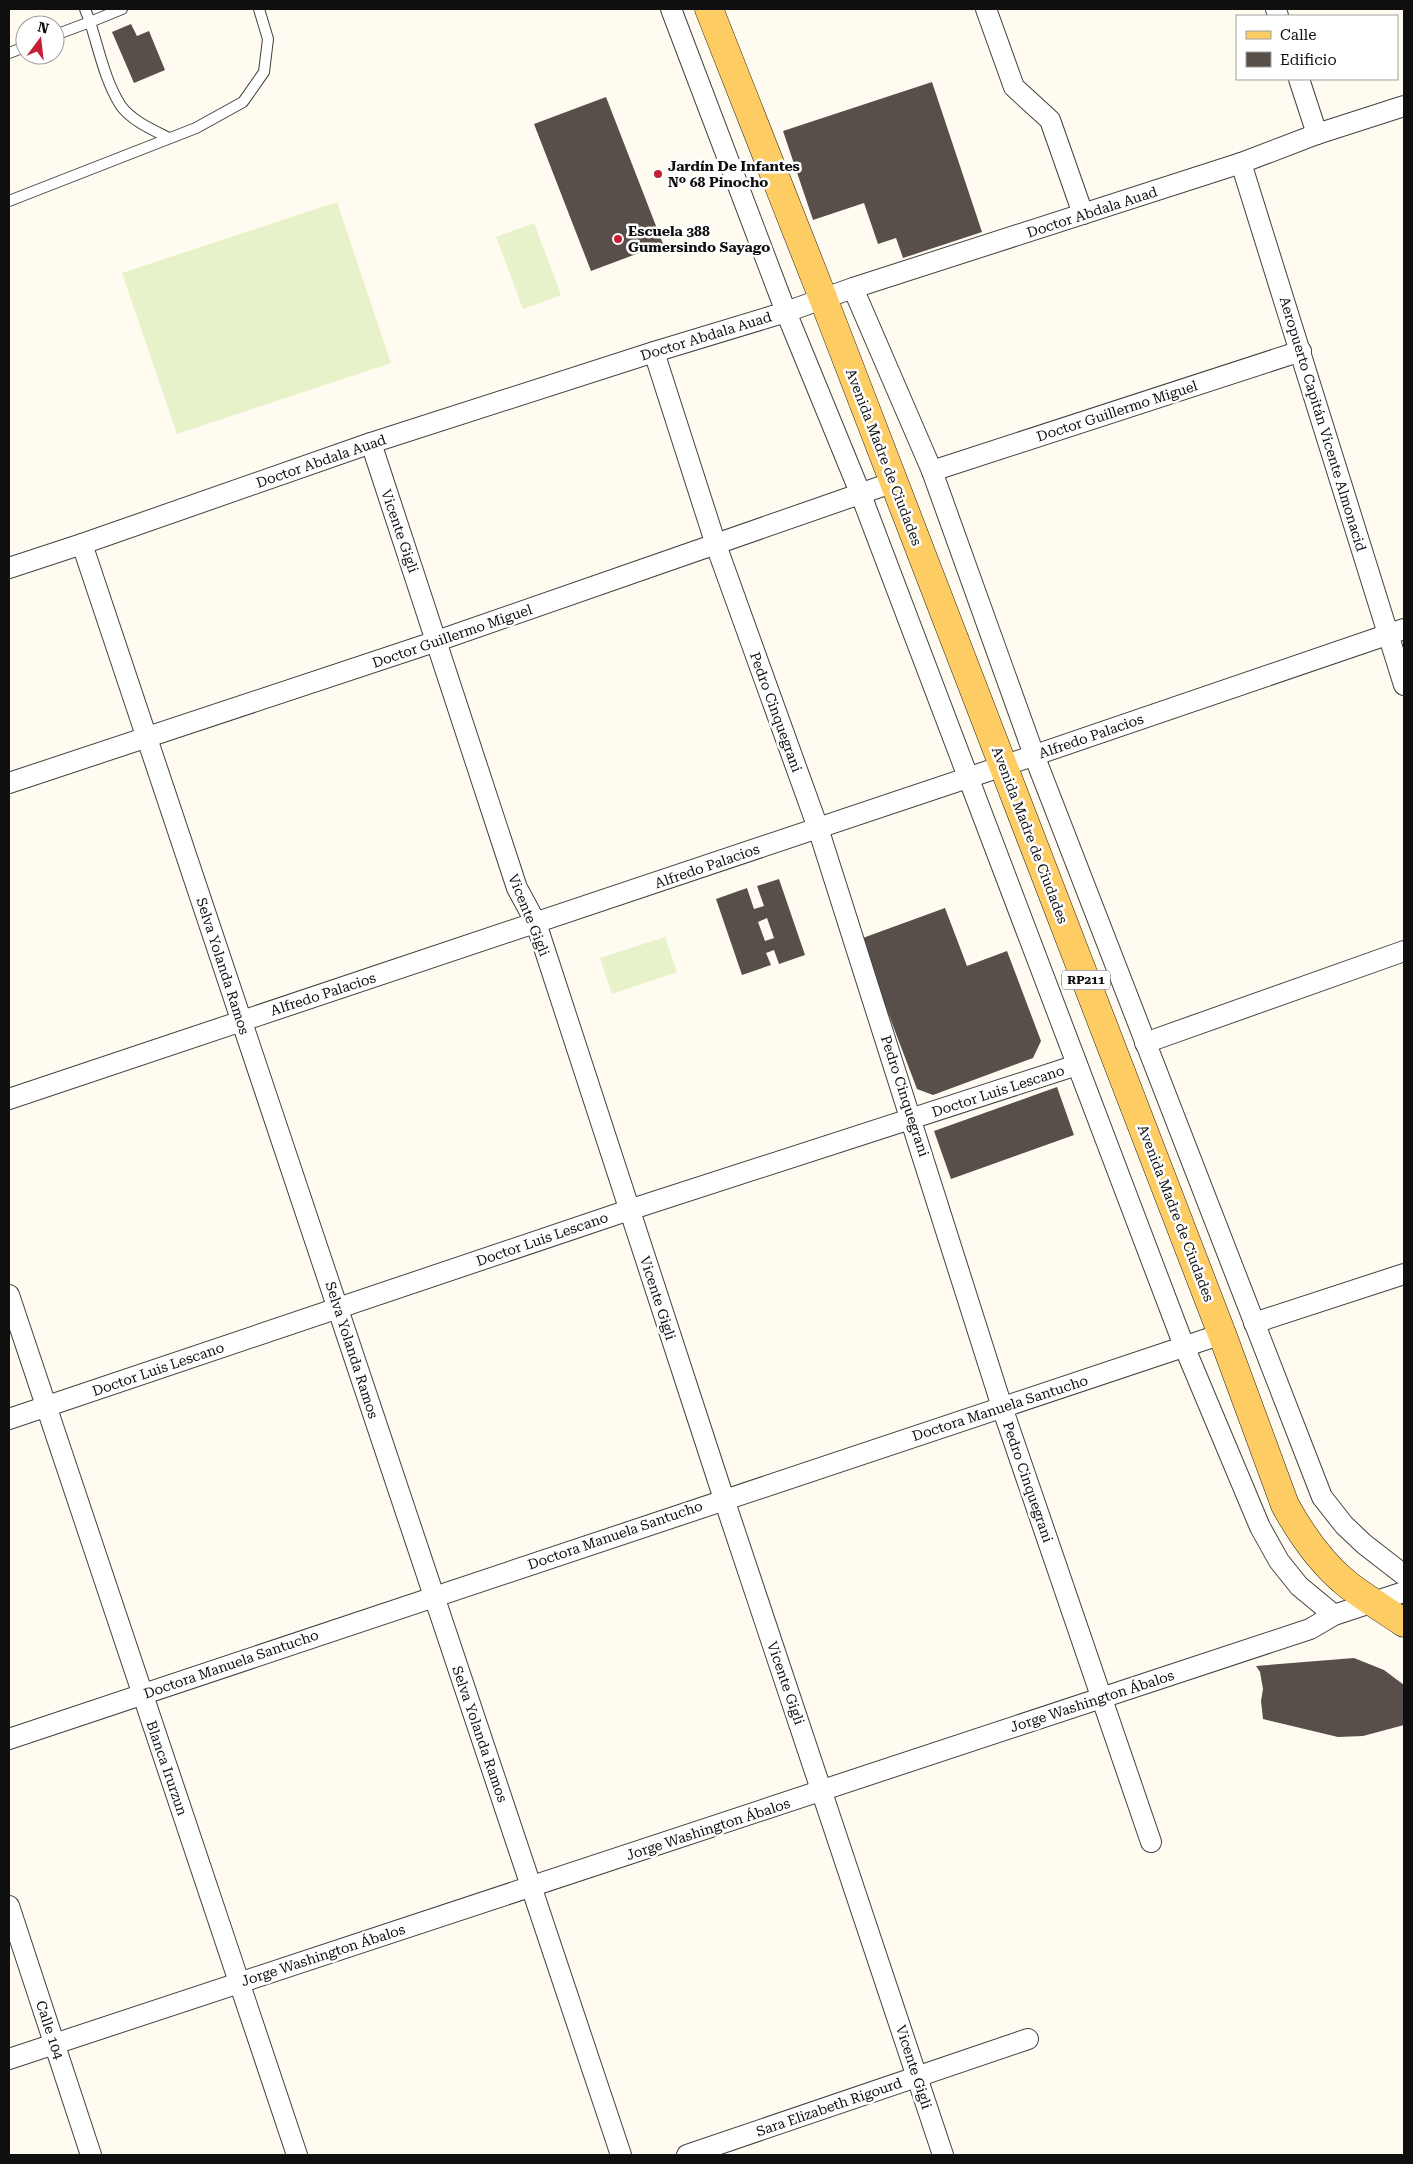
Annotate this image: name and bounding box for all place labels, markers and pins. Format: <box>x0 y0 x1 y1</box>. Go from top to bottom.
place label: Jardín De Infantes Nº 68 Pinocho <box>668 158 800 190</box>
marker: Jardín De Infantes Nº 68 Pinocho <box>652 168 664 180</box>
place label: Escuela 388 Gumersindo Sayago <box>628 223 770 255</box>
marker: Escuela 388 Gumersindo Sayago <box>612 233 624 245</box>

